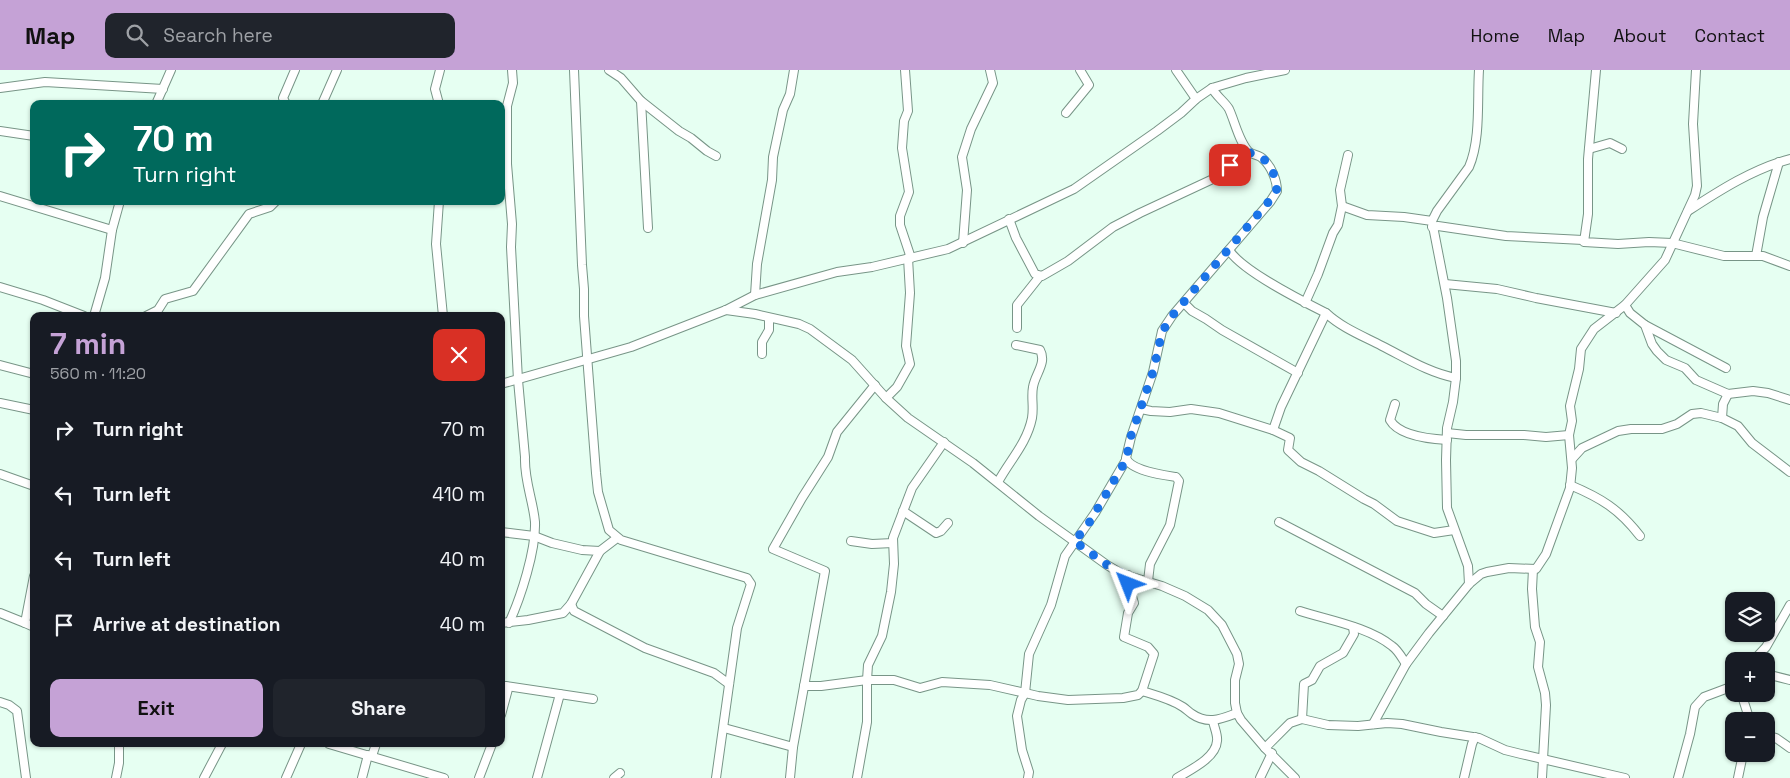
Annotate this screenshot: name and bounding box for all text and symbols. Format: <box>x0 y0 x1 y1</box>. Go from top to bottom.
search box <box>105 13 455 58</box>
text: Map <box>25 20 75 51</box>
icon: search <box>123 21 151 49</box>
text: Search here <box>163 23 273 48</box>
text: Home <box>1471 24 1520 47</box>
text: Map <box>1548 24 1585 47</box>
text: About <box>1613 24 1667 47</box>
text: Contact <box>1695 24 1765 47</box>
text: 70 m <box>133 117 214 161</box>
icon: right <box>50 120 115 185</box>
pin <box>1209 144 1251 186</box>
icon: arrive <box>1216 151 1244 179</box>
text: Turn right <box>133 160 236 188</box>
text: 7 min <box>50 324 126 363</box>
button: close <box>433 329 485 381</box>
text: 560 m · 11:20 <box>50 363 146 384</box>
icon: right <box>50 416 78 444</box>
text: Turn right <box>93 417 183 442</box>
text: 70 m <box>441 417 485 442</box>
icon: left <box>50 481 78 509</box>
text: Turn left <box>93 482 171 507</box>
text: 410 m <box>432 482 485 507</box>
icon: left <box>50 546 78 574</box>
text: Turn left <box>93 547 171 572</box>
text: 40 m <box>440 547 485 572</box>
position arrow <box>1101 557 1153 609</box>
map controls <box>1725 592 1775 762</box>
button: layers <box>1725 592 1775 642</box>
icon: arrive <box>50 611 78 639</box>
text: Arrive at destination <box>93 612 281 637</box>
text: 40 m <box>440 612 485 637</box>
button: + <box>1725 652 1775 702</box>
button: Exit <box>50 679 263 737</box>
button: Share <box>273 679 485 737</box>
button: − <box>1725 712 1775 762</box>

